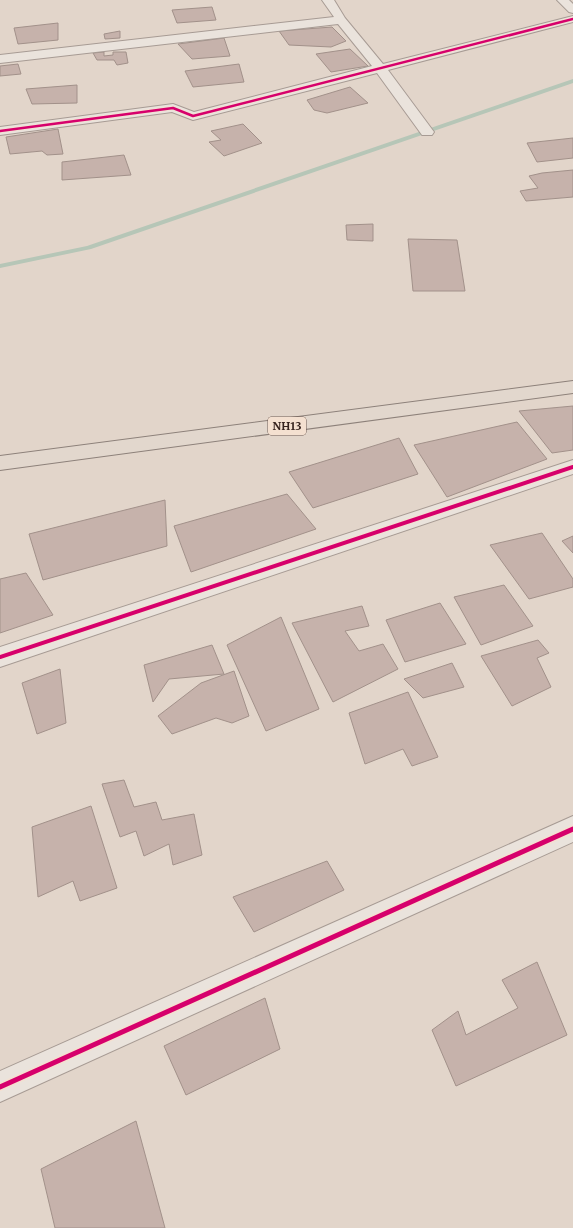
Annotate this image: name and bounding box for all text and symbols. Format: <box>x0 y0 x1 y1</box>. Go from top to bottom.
road number: NH13 <box>268 417 306 435</box>

